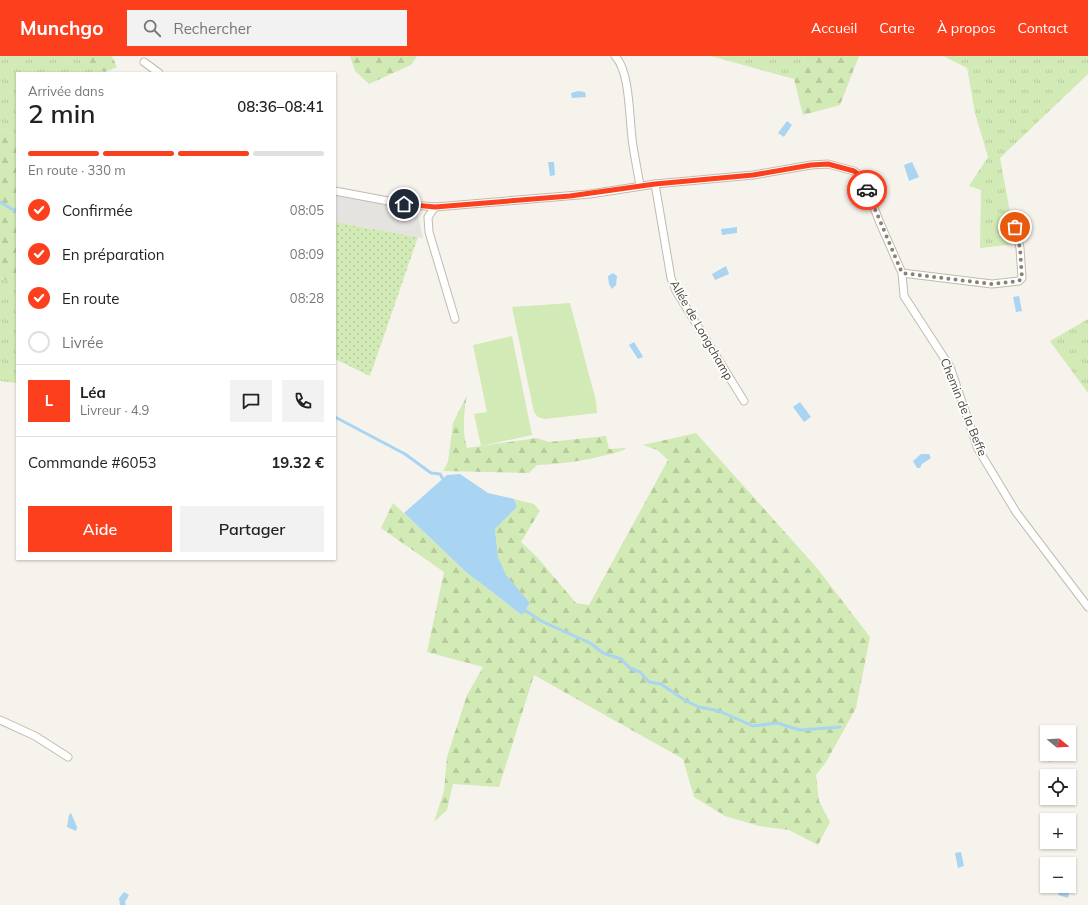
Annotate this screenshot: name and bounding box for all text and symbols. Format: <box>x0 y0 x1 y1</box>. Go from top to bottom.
search box <box>127 10 407 46</box>
text: Munchgo <box>20 16 103 40</box>
icon: search <box>141 17 163 39</box>
text: Rechercher <box>173 19 251 38</box>
text: Accueil <box>811 19 857 37</box>
text: Carte <box>879 19 915 37</box>
text: À propos <box>937 19 996 37</box>
text: Contact <box>1018 19 1068 37</box>
text: Arrivée dans <box>28 83 104 99</box>
text: 2 min <box>28 97 96 130</box>
text: 08:36–08:41 <box>237 97 324 116</box>
text: En route · 330 m <box>28 162 126 178</box>
courier <box>847 170 887 210</box>
icon: car <box>856 179 878 201</box>
pin <box>387 187 421 221</box>
icon: home <box>393 193 415 215</box>
icon: check <box>28 199 50 221</box>
text: Confirmée <box>62 201 133 220</box>
text: 08:05 <box>290 202 324 218</box>
pin <box>998 210 1032 244</box>
icon: bag <box>1004 216 1026 238</box>
icon: check <box>28 243 50 265</box>
text: En préparation <box>62 245 165 264</box>
text: 08:09 <box>290 246 324 262</box>
street label: Allée de Longchamp <box>667 277 737 383</box>
icon: check <box>28 287 50 309</box>
text: En route <box>62 289 119 308</box>
text: 08:28 <box>290 290 324 306</box>
text: Livrée <box>62 333 103 352</box>
street label: Chemin de la Beffe <box>938 356 990 458</box>
button: chat <box>230 380 272 422</box>
button: phone <box>282 380 324 422</box>
text: Léa <box>80 383 106 402</box>
text: L <box>45 391 53 410</box>
text: Livreur · 4.9 <box>80 402 149 418</box>
text: Commande #6053 <box>28 453 157 472</box>
text: 19.32 € <box>271 453 324 472</box>
button: Aide <box>28 506 172 552</box>
button: Partager <box>180 506 324 552</box>
north arrow <box>1040 725 1076 761</box>
map controls <box>1040 725 1076 893</box>
button: locate <box>1040 769 1076 805</box>
button: + <box>1040 813 1076 849</box>
button: − <box>1040 857 1076 893</box>

